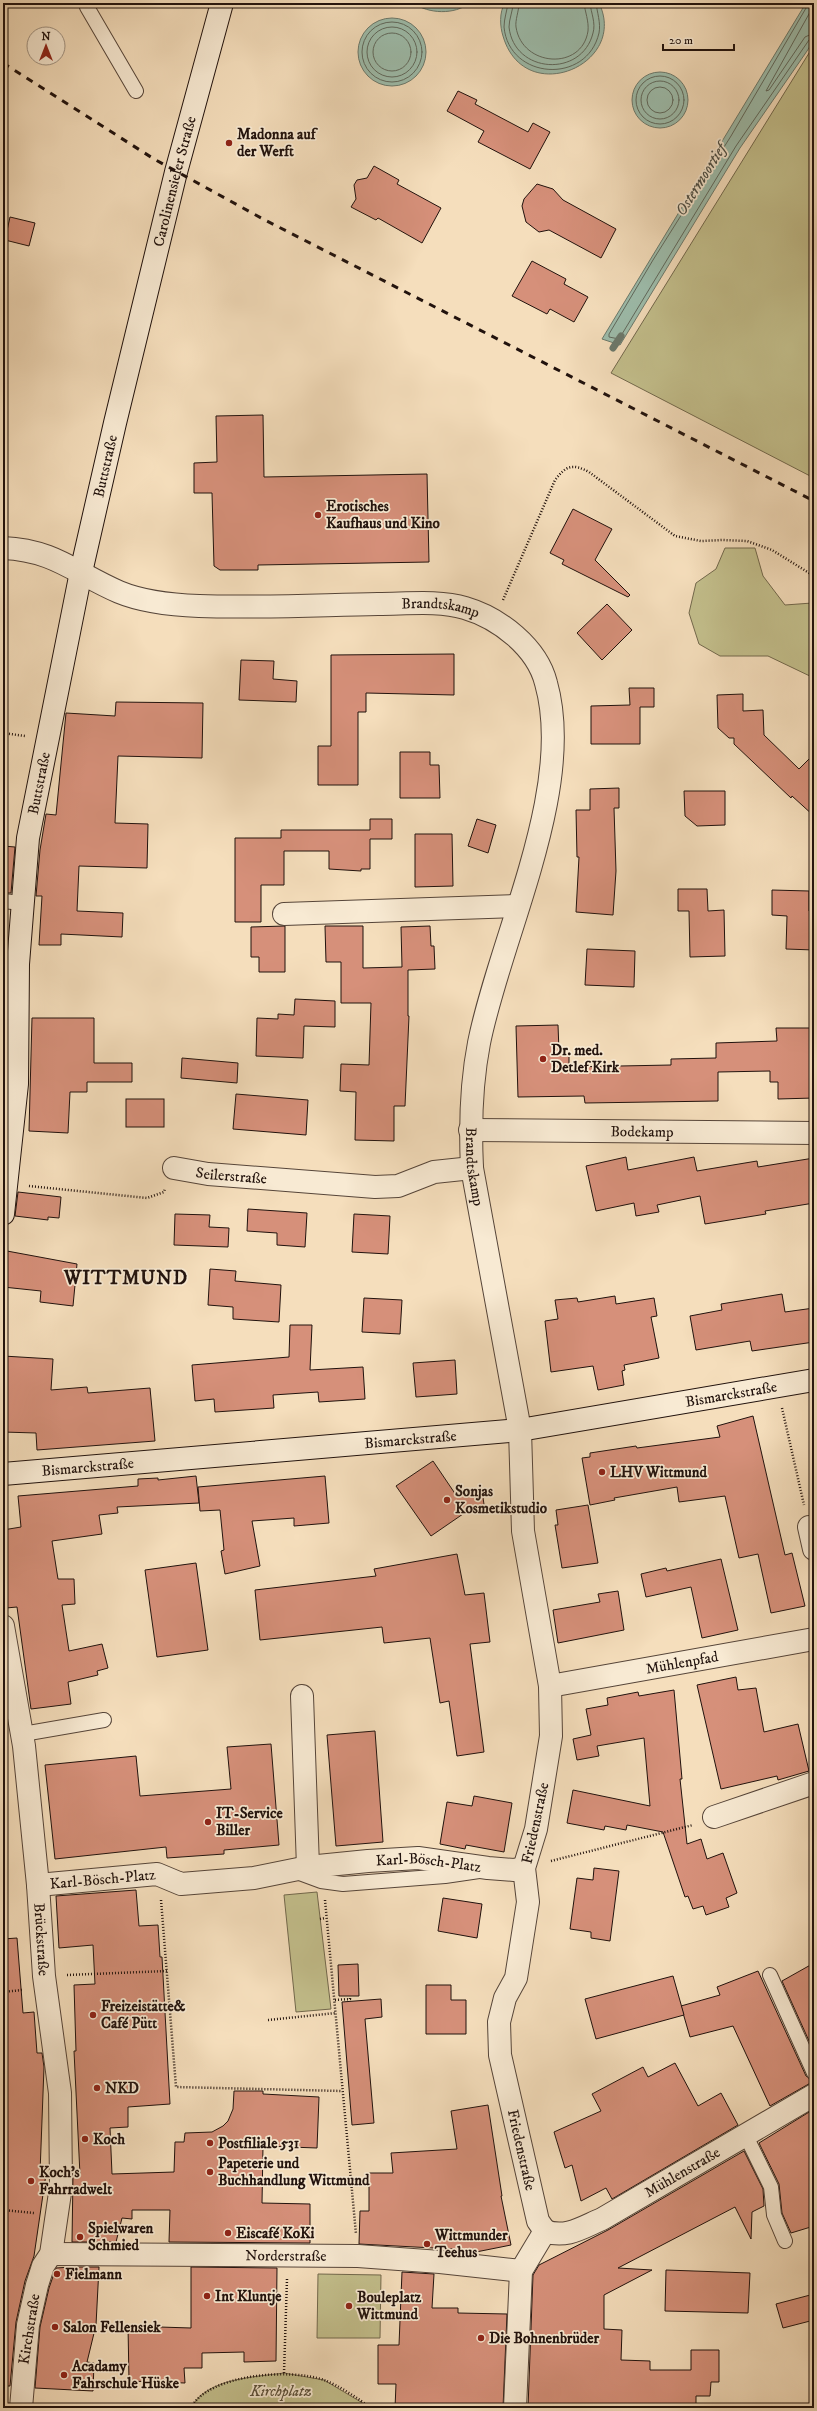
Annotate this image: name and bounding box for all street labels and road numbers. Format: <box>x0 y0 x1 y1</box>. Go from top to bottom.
street label: Carolinensieler Straße <box>149 114 201 249</box>
street label: Buttstraße <box>89 433 122 499</box>
street label: Brandtskamp <box>401 594 483 623</box>
street label: Buttstraße <box>24 750 55 816</box>
street label: Bodekamp <box>610 1122 674 1142</box>
street label: Brandtskamp <box>461 1127 488 1208</box>
street label: Seilerstraße <box>194 1163 268 1189</box>
street label: Bismarckstraße <box>684 1377 778 1412</box>
street label: Bismarckstraße <box>364 1426 457 1453</box>
street label: Bismarckstraße <box>41 1454 135 1481</box>
street label: Mühlenpfad <box>644 1647 720 1679</box>
street label: Friedenstraße <box>518 1781 553 1866</box>
street label: Karl-Bösch-Platz <box>375 1849 483 1877</box>
street label: Karl-Bösch-Platz <box>49 1865 157 1894</box>
street label: Brückstraße <box>29 1902 53 1977</box>
street label: Friedenstraße <box>503 2108 540 2193</box>
street label: Mühlenstraße <box>641 2143 724 2202</box>
street label: Norderstraße <box>245 2246 327 2266</box>
street label: Kirchstraße <box>15 2292 44 2366</box>

